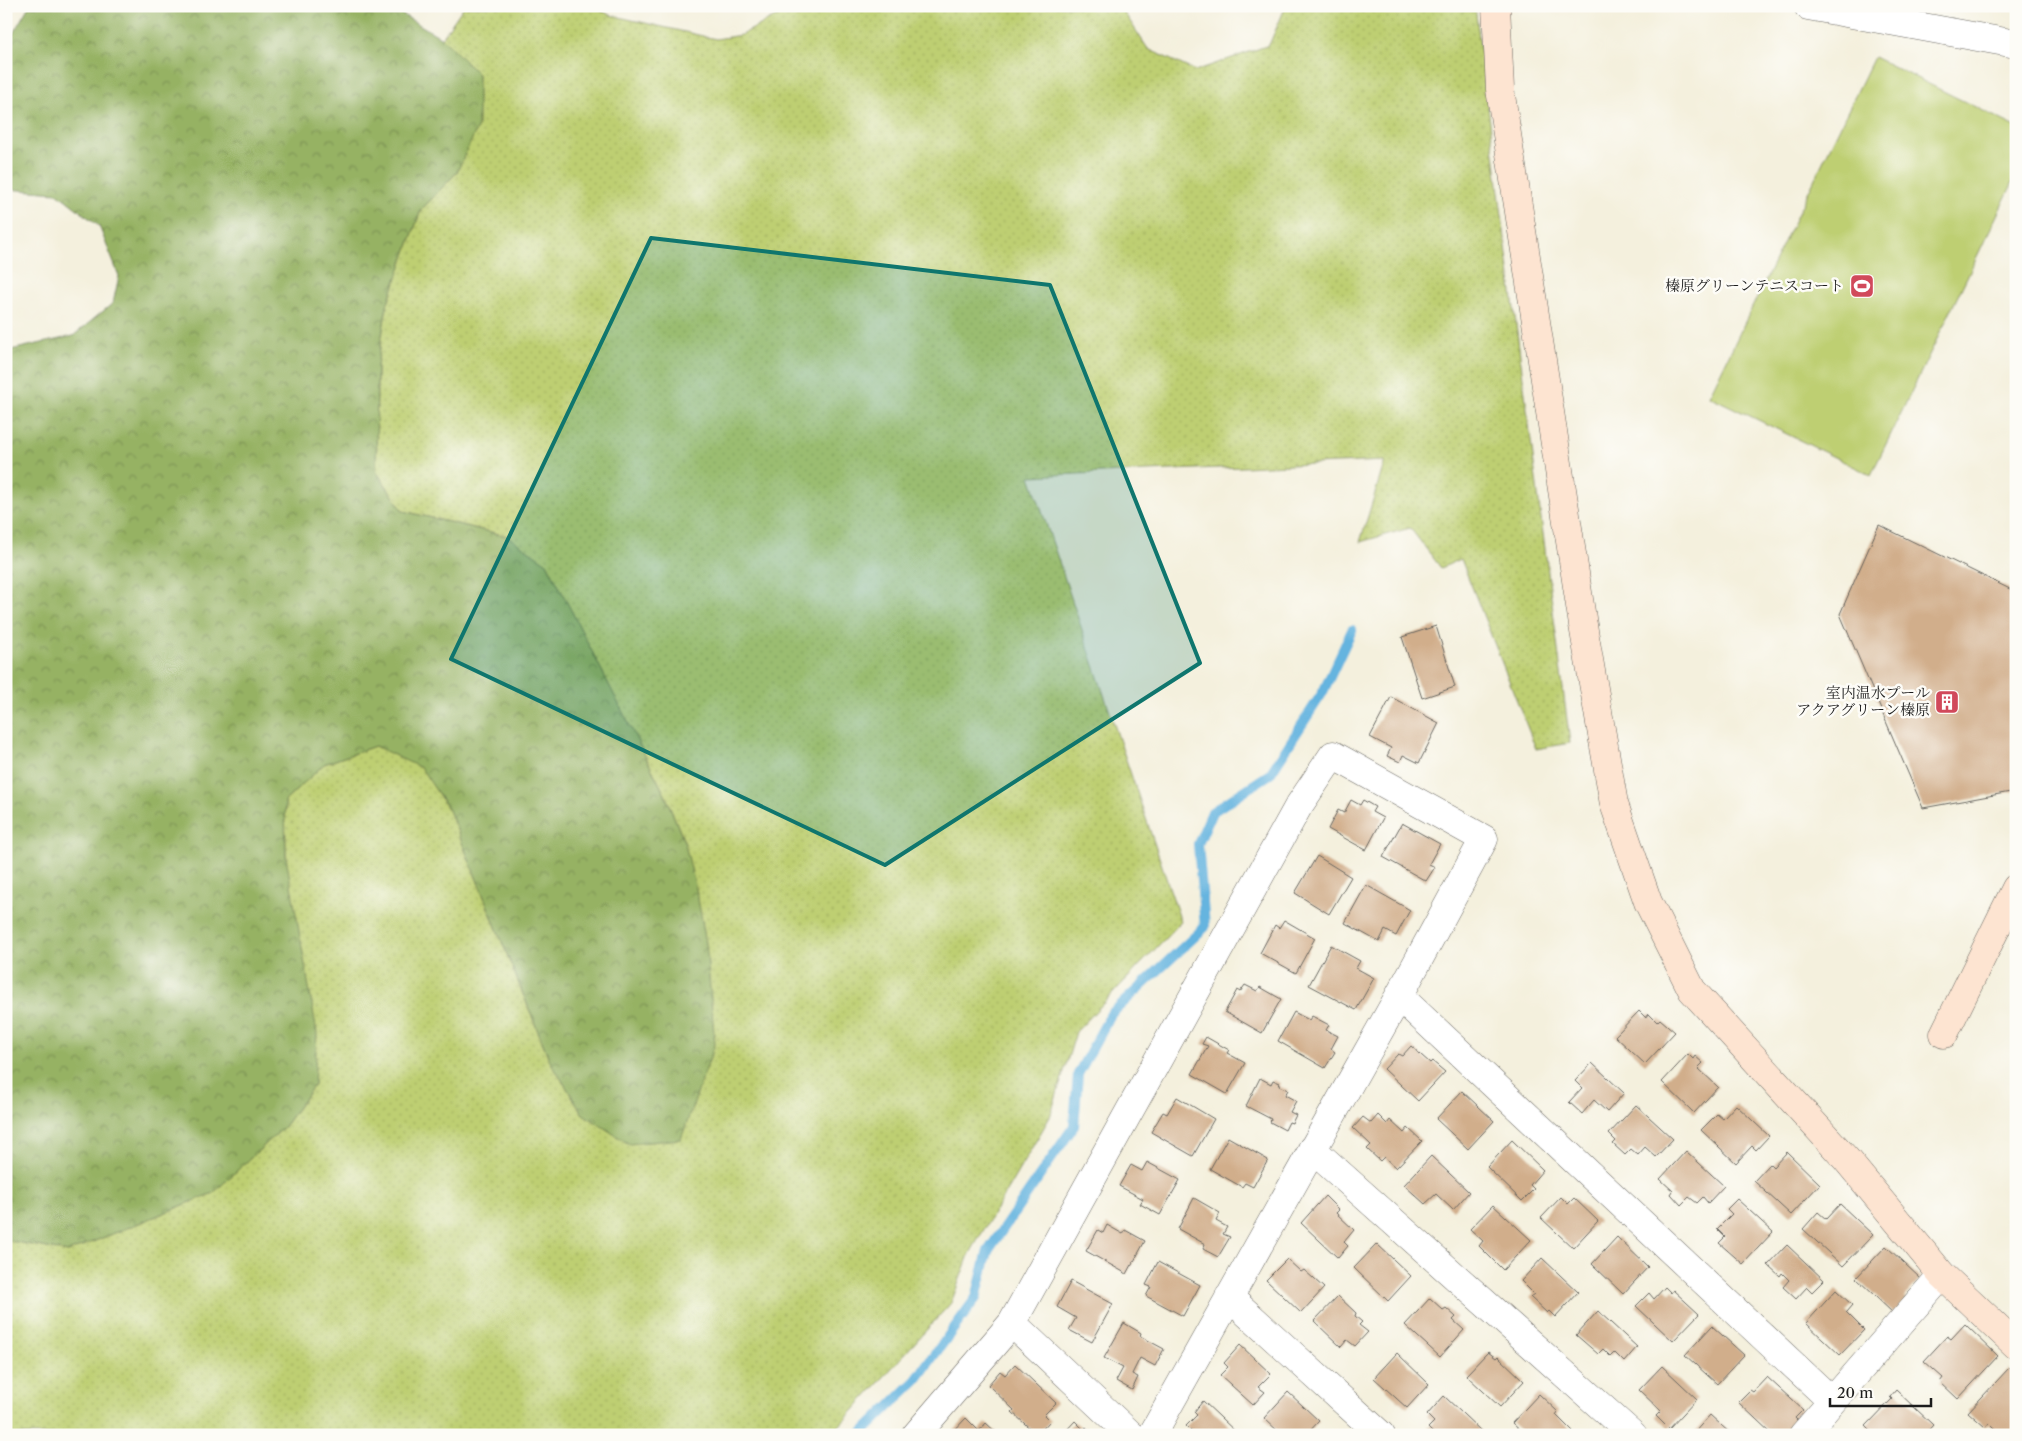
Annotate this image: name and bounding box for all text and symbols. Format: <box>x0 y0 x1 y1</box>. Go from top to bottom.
sports icon: 榛原グリーンテニスコート <box>1849 273 1875 299</box>
place label: 榛原グリーンテニスコート <box>1665 276 1844 295</box>
place label: 室内温水プール アクアグリーン榛原 <box>1796 683 1930 719</box>
building icon: 室内温水プール アクアグリーン榛原 <box>1934 689 1960 715</box>
scale bar <box>1830 1376 1931 1408</box>
text: 20 m <box>1837 1383 1873 1402</box>

